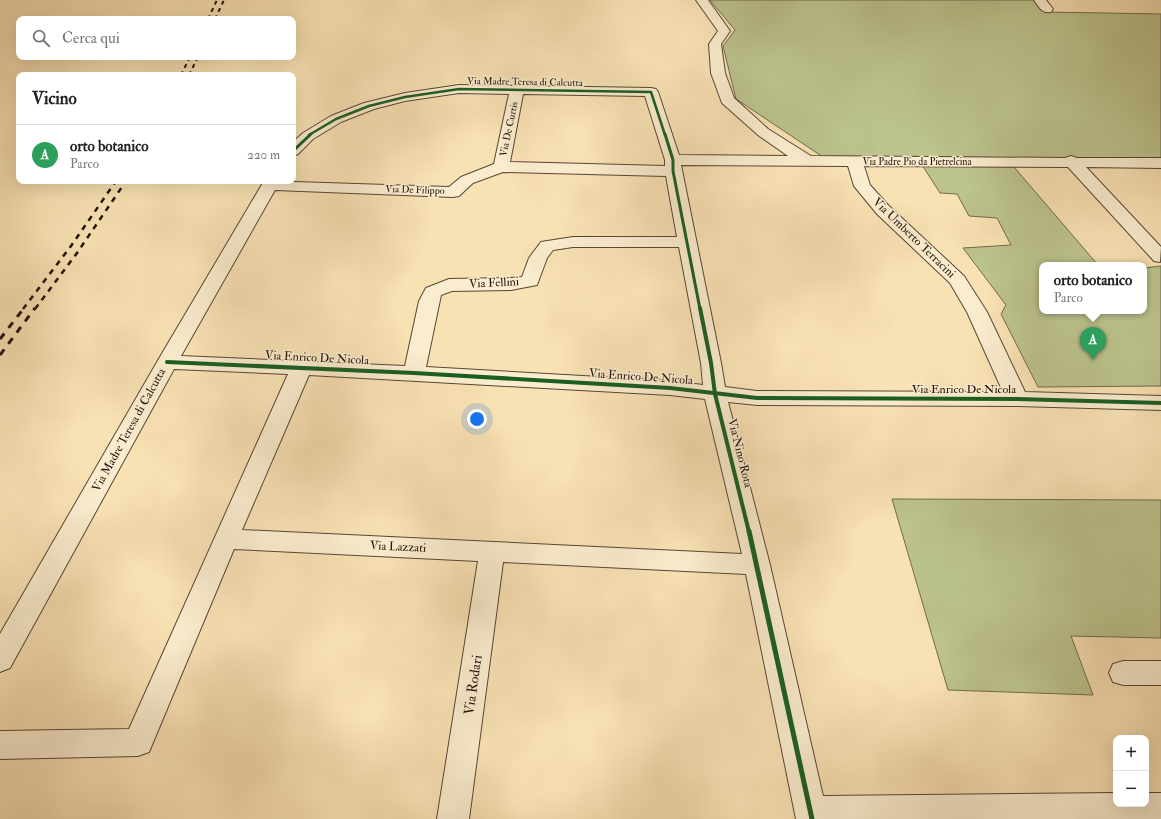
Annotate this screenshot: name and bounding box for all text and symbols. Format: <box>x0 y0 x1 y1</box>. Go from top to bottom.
search box <box>16 16 296 60</box>
icon: search <box>30 27 52 49</box>
text: Cerca qui <box>62 29 120 48</box>
street label: Via Madre Teresa di Calcutta <box>467 75 584 89</box>
text: Vicino <box>32 88 77 109</box>
street label: Via De Curtis <box>497 100 521 158</box>
text: orto botanico <box>70 137 149 156</box>
text: A <box>41 147 49 163</box>
text: 220 m <box>247 147 280 163</box>
text: Parco <box>70 156 99 172</box>
street label: Via Padre Pio da Pietrelcina <box>862 156 972 168</box>
street label: Via De Filippo <box>385 183 445 198</box>
street label: Via Umberto Terracini <box>869 195 959 281</box>
popup <box>1039 262 1147 314</box>
text: orto botanico <box>1054 271 1132 290</box>
street label: Via Fellini <box>469 274 519 292</box>
text: Parco <box>1054 290 1083 306</box>
pin: A <box>1080 327 1106 360</box>
street label: Via Enrico De Nicola <box>265 348 371 368</box>
street label: Via Madre Teresa di Calcutta <box>89 365 170 494</box>
street label: Via Enrico De Nicola <box>588 366 695 388</box>
street label: Via Enrico De Nicola <box>912 382 1017 397</box>
your location <box>467 409 487 429</box>
street label: Via Nino Rota <box>724 417 756 490</box>
street label: Via Lazzati <box>369 538 427 556</box>
street label: Via Rodari <box>460 654 486 716</box>
map controls <box>1113 735 1149 807</box>
button: + <box>1113 735 1149 771</box>
button: − <box>1113 771 1149 807</box>

